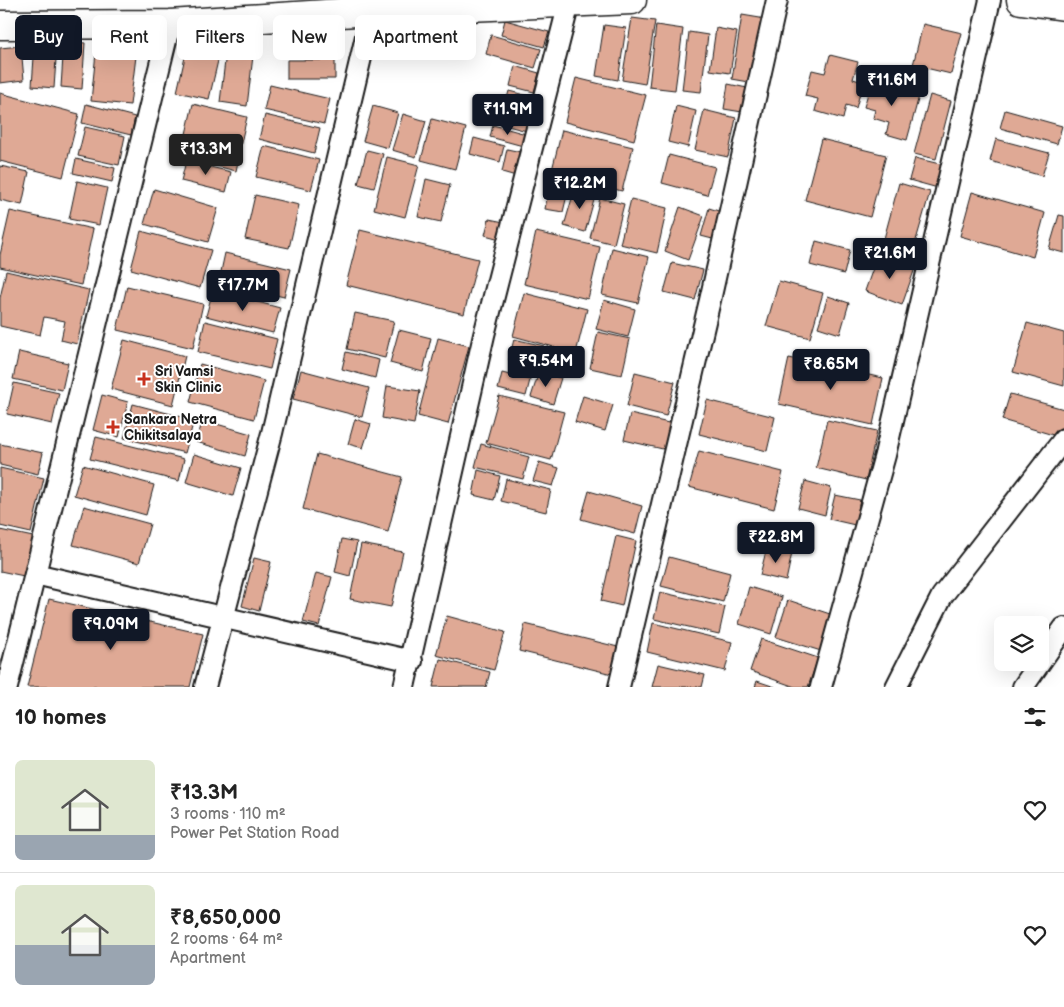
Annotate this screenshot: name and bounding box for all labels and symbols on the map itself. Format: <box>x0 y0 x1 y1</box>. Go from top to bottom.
pin: ₹11.6M <box>851 64 933 107</box>
pin: ₹11.9M <box>467 94 549 136</box>
pin: ₹13.3M <box>165 134 247 176</box>
pin: ₹12.2M <box>539 168 621 210</box>
pin: ₹21.6M <box>849 238 931 280</box>
pin: ₹17.7M <box>202 270 284 312</box>
pin: ₹9.54M <box>505 346 587 388</box>
pin: ₹8.65M <box>790 348 872 391</box>
place label: Sri Vamsi Skin Clinic <box>155 363 222 396</box>
marker: Sri Vamsi Skin Clinic <box>137 372 151 386</box>
place label: Sankara Netra Chikitsalaya <box>124 411 217 444</box>
marker: Sankara Netra Chikitsalaya <box>106 420 120 434</box>
pin: ₹22.8M <box>735 522 817 564</box>
pin: ₹9.09M <box>70 608 152 651</box>

